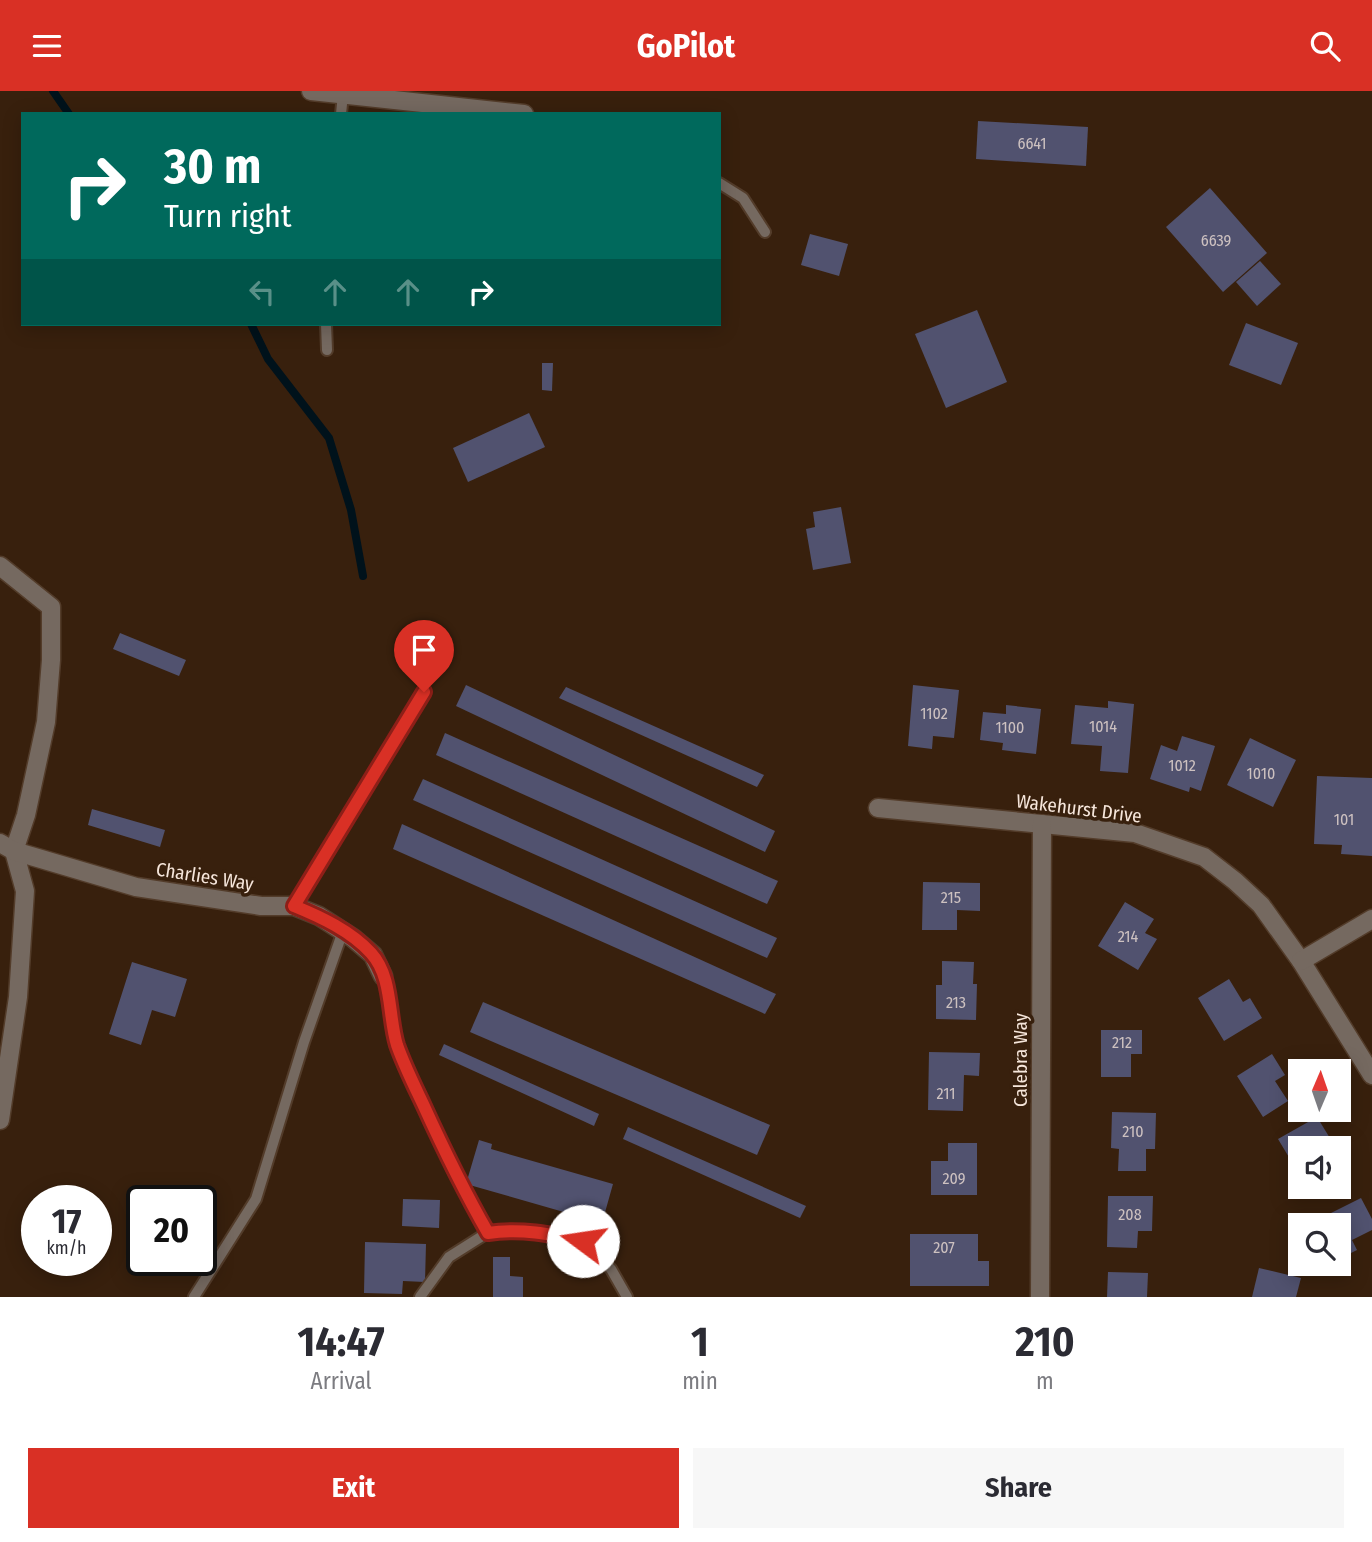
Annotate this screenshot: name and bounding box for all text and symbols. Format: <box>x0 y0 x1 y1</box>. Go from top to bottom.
icon: menu <box>28 27 66 65</box>
text: GoPilot <box>637 27 735 65</box>
icon: search <box>1306 27 1344 65</box>
house number: 6641 <box>1018 134 1047 153</box>
text: 30 m <box>164 137 262 196</box>
icon: right <box>49 140 140 231</box>
text: Turn right <box>164 197 291 235</box>
house number: 6639 <box>1201 231 1232 250</box>
icon: left <box>243 273 281 311</box>
icon: ahead <box>316 273 354 311</box>
icon: ahead <box>389 273 427 311</box>
icon: right <box>462 273 500 311</box>
pin <box>394 620 454 692</box>
icon: arrive <box>405 631 443 669</box>
house number: 1102 <box>920 704 948 723</box>
house number: 1014 <box>1089 717 1117 736</box>
house number: 1100 <box>996 718 1024 737</box>
house number: 1012 <box>1168 756 1196 775</box>
house number: 1010 <box>1247 764 1275 783</box>
street label: Wakehurst Drive <box>1015 789 1143 828</box>
house number: 101 <box>1334 810 1354 829</box>
street label: Charlies Way <box>155 857 256 896</box>
house number: 215 <box>941 888 961 907</box>
house number: 214 <box>1118 927 1139 946</box>
house number: 213 <box>946 993 966 1012</box>
street label: Calebra Way <box>1009 1012 1032 1107</box>
house number: 212 <box>1112 1033 1132 1052</box>
north arrow <box>1288 1059 1351 1122</box>
map controls <box>1288 1059 1351 1276</box>
house number: 211 <box>937 1084 955 1103</box>
house number: 210 <box>1122 1122 1144 1141</box>
button: sound <box>1288 1136 1351 1199</box>
house number: 209 <box>942 1169 966 1188</box>
speed limit sign: 20 <box>126 1185 217 1276</box>
text: 17 <box>52 1200 81 1242</box>
position arrow <box>546 1204 620 1278</box>
house number: 208 <box>1118 1205 1142 1224</box>
button: search <box>1288 1213 1351 1276</box>
text: km/h <box>46 1237 87 1259</box>
house number: 207 <box>933 1238 955 1257</box>
text: 14:47 <box>297 1317 385 1367</box>
text: 1 <box>691 1317 709 1367</box>
text: 210 <box>1015 1317 1075 1367</box>
text: Arrival <box>311 1367 372 1395</box>
text: min <box>682 1367 718 1395</box>
text: m <box>1036 1367 1054 1395</box>
button: Exit <box>28 1448 679 1528</box>
button: Share <box>693 1448 1344 1528</box>

